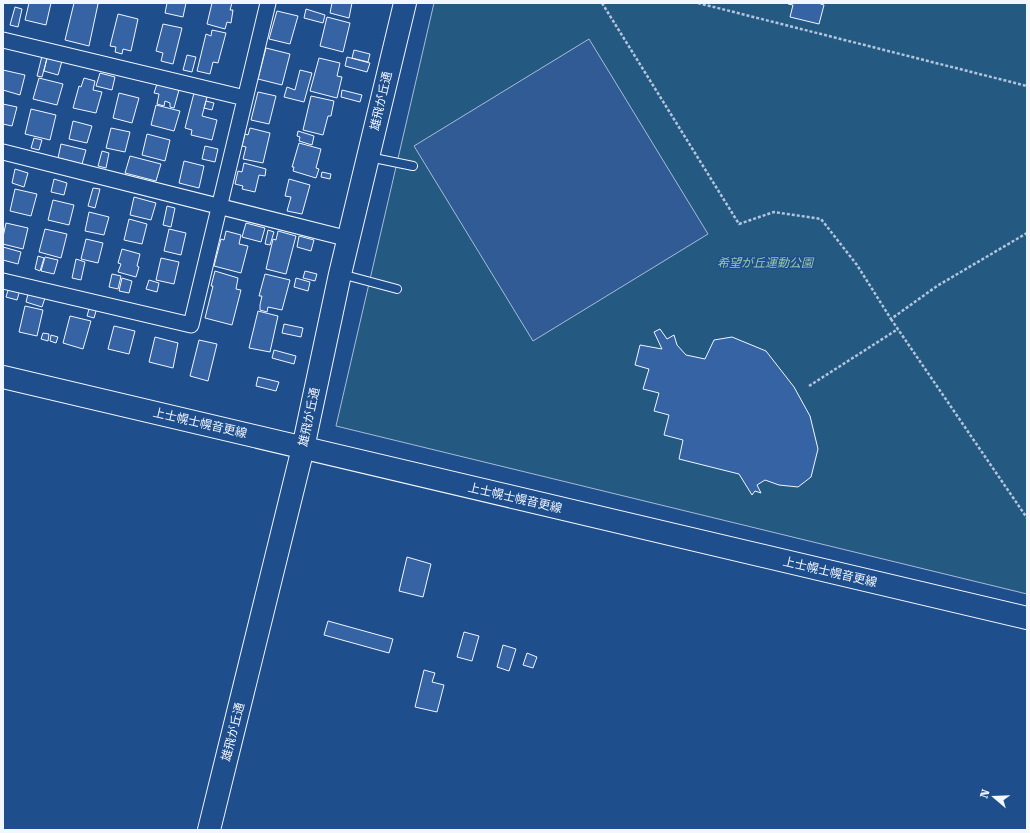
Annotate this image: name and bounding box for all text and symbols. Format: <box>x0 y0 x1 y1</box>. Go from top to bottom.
street label: 雄飛が丘通 <box>367 70 395 132</box>
park label: 希望が丘運動公園 <box>717 256 815 270</box>
street label: 雄飛が丘通 <box>296 386 322 448</box>
street label: 上士幌士幌音更線 <box>152 405 248 441</box>
street label: 上士幌士幌音更線 <box>467 480 563 516</box>
street label: 上士幌士幌音更線 <box>782 554 878 590</box>
street label: 雄飛が丘通 <box>219 701 247 763</box>
north arrow <box>974 777 1014 817</box>
text: N <box>977 787 993 800</box>

